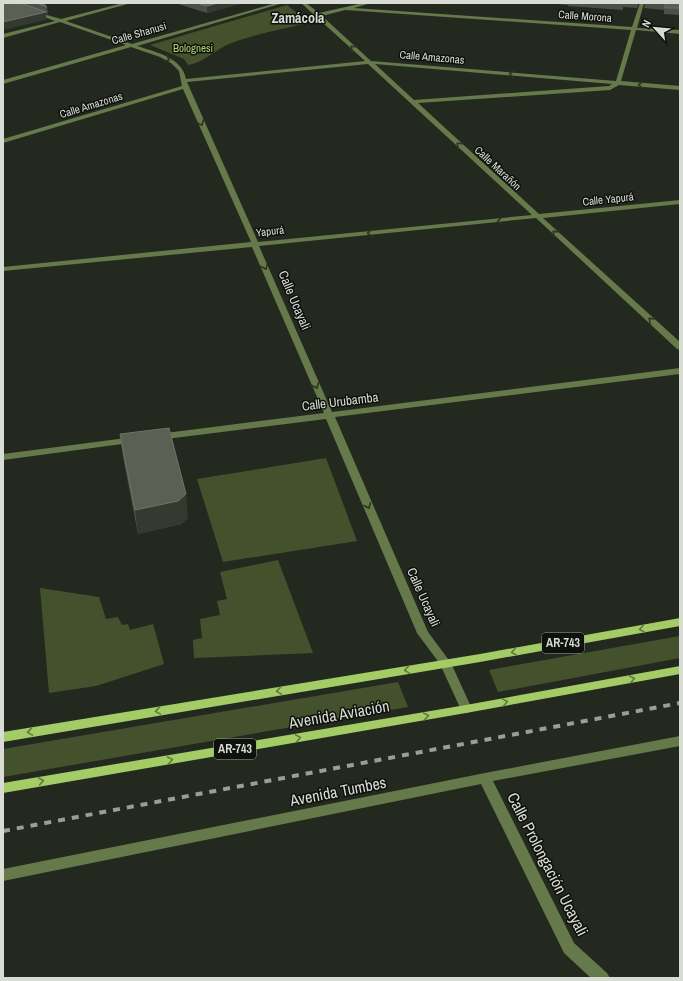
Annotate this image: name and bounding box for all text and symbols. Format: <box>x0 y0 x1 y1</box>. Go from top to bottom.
street label: Calle Morona <box>558 7 612 25</box>
north arrow <box>635 8 675 48</box>
district label: Zamácola <box>272 9 325 27</box>
text: N <box>638 17 654 30</box>
street label: Calle Shanusi <box>110 19 168 47</box>
park label: Bolognesi <box>173 41 213 55</box>
one-way arrow <box>350 45 358 52</box>
street label: Calle Amazonas <box>399 47 466 67</box>
one-way arrow <box>163 54 170 61</box>
one-way arrow <box>509 70 515 79</box>
one-way arrow <box>638 80 644 89</box>
street label: Calle Amazonas <box>58 89 125 121</box>
one-way arrow <box>196 118 204 126</box>
one-way arrow <box>456 142 464 150</box>
street label: Calle Marañón <box>472 143 524 193</box>
street label: Calle Yapurá <box>582 189 634 209</box>
one-way arrow <box>496 216 503 225</box>
street label: Yapurá <box>255 223 285 239</box>
one-way arrow <box>367 228 373 237</box>
one-way arrow <box>553 230 560 237</box>
one-way arrow <box>260 263 268 270</box>
street label: Calle Ucayali <box>274 268 315 332</box>
one-way arrow <box>648 318 656 325</box>
one-way arrow <box>311 382 319 390</box>
street label: Calle Urubamba <box>301 388 379 415</box>
one-way arrow <box>363 501 371 509</box>
street label: Calle Ucayali <box>403 565 444 629</box>
one-way arrow <box>638 624 645 633</box>
road number: AR-743 <box>542 633 584 653</box>
one-way arrow <box>511 647 517 656</box>
one-way arrow <box>404 665 410 674</box>
one-way arrow <box>629 675 636 684</box>
one-way arrow <box>276 686 282 695</box>
street label: Avenida Aviación <box>286 694 391 734</box>
one-way arrow <box>501 698 508 707</box>
one-way arrow <box>155 706 161 715</box>
one-way arrow <box>423 712 429 721</box>
one-way arrow <box>27 728 33 736</box>
one-way arrow <box>295 734 301 743</box>
road number: AR-743 <box>214 739 256 759</box>
one-way arrow <box>167 756 173 764</box>
street label: Avenida Tumbes <box>287 771 388 811</box>
one-way arrow <box>38 778 45 786</box>
street label: Calle Prolongación Ucayali <box>502 789 594 939</box>

